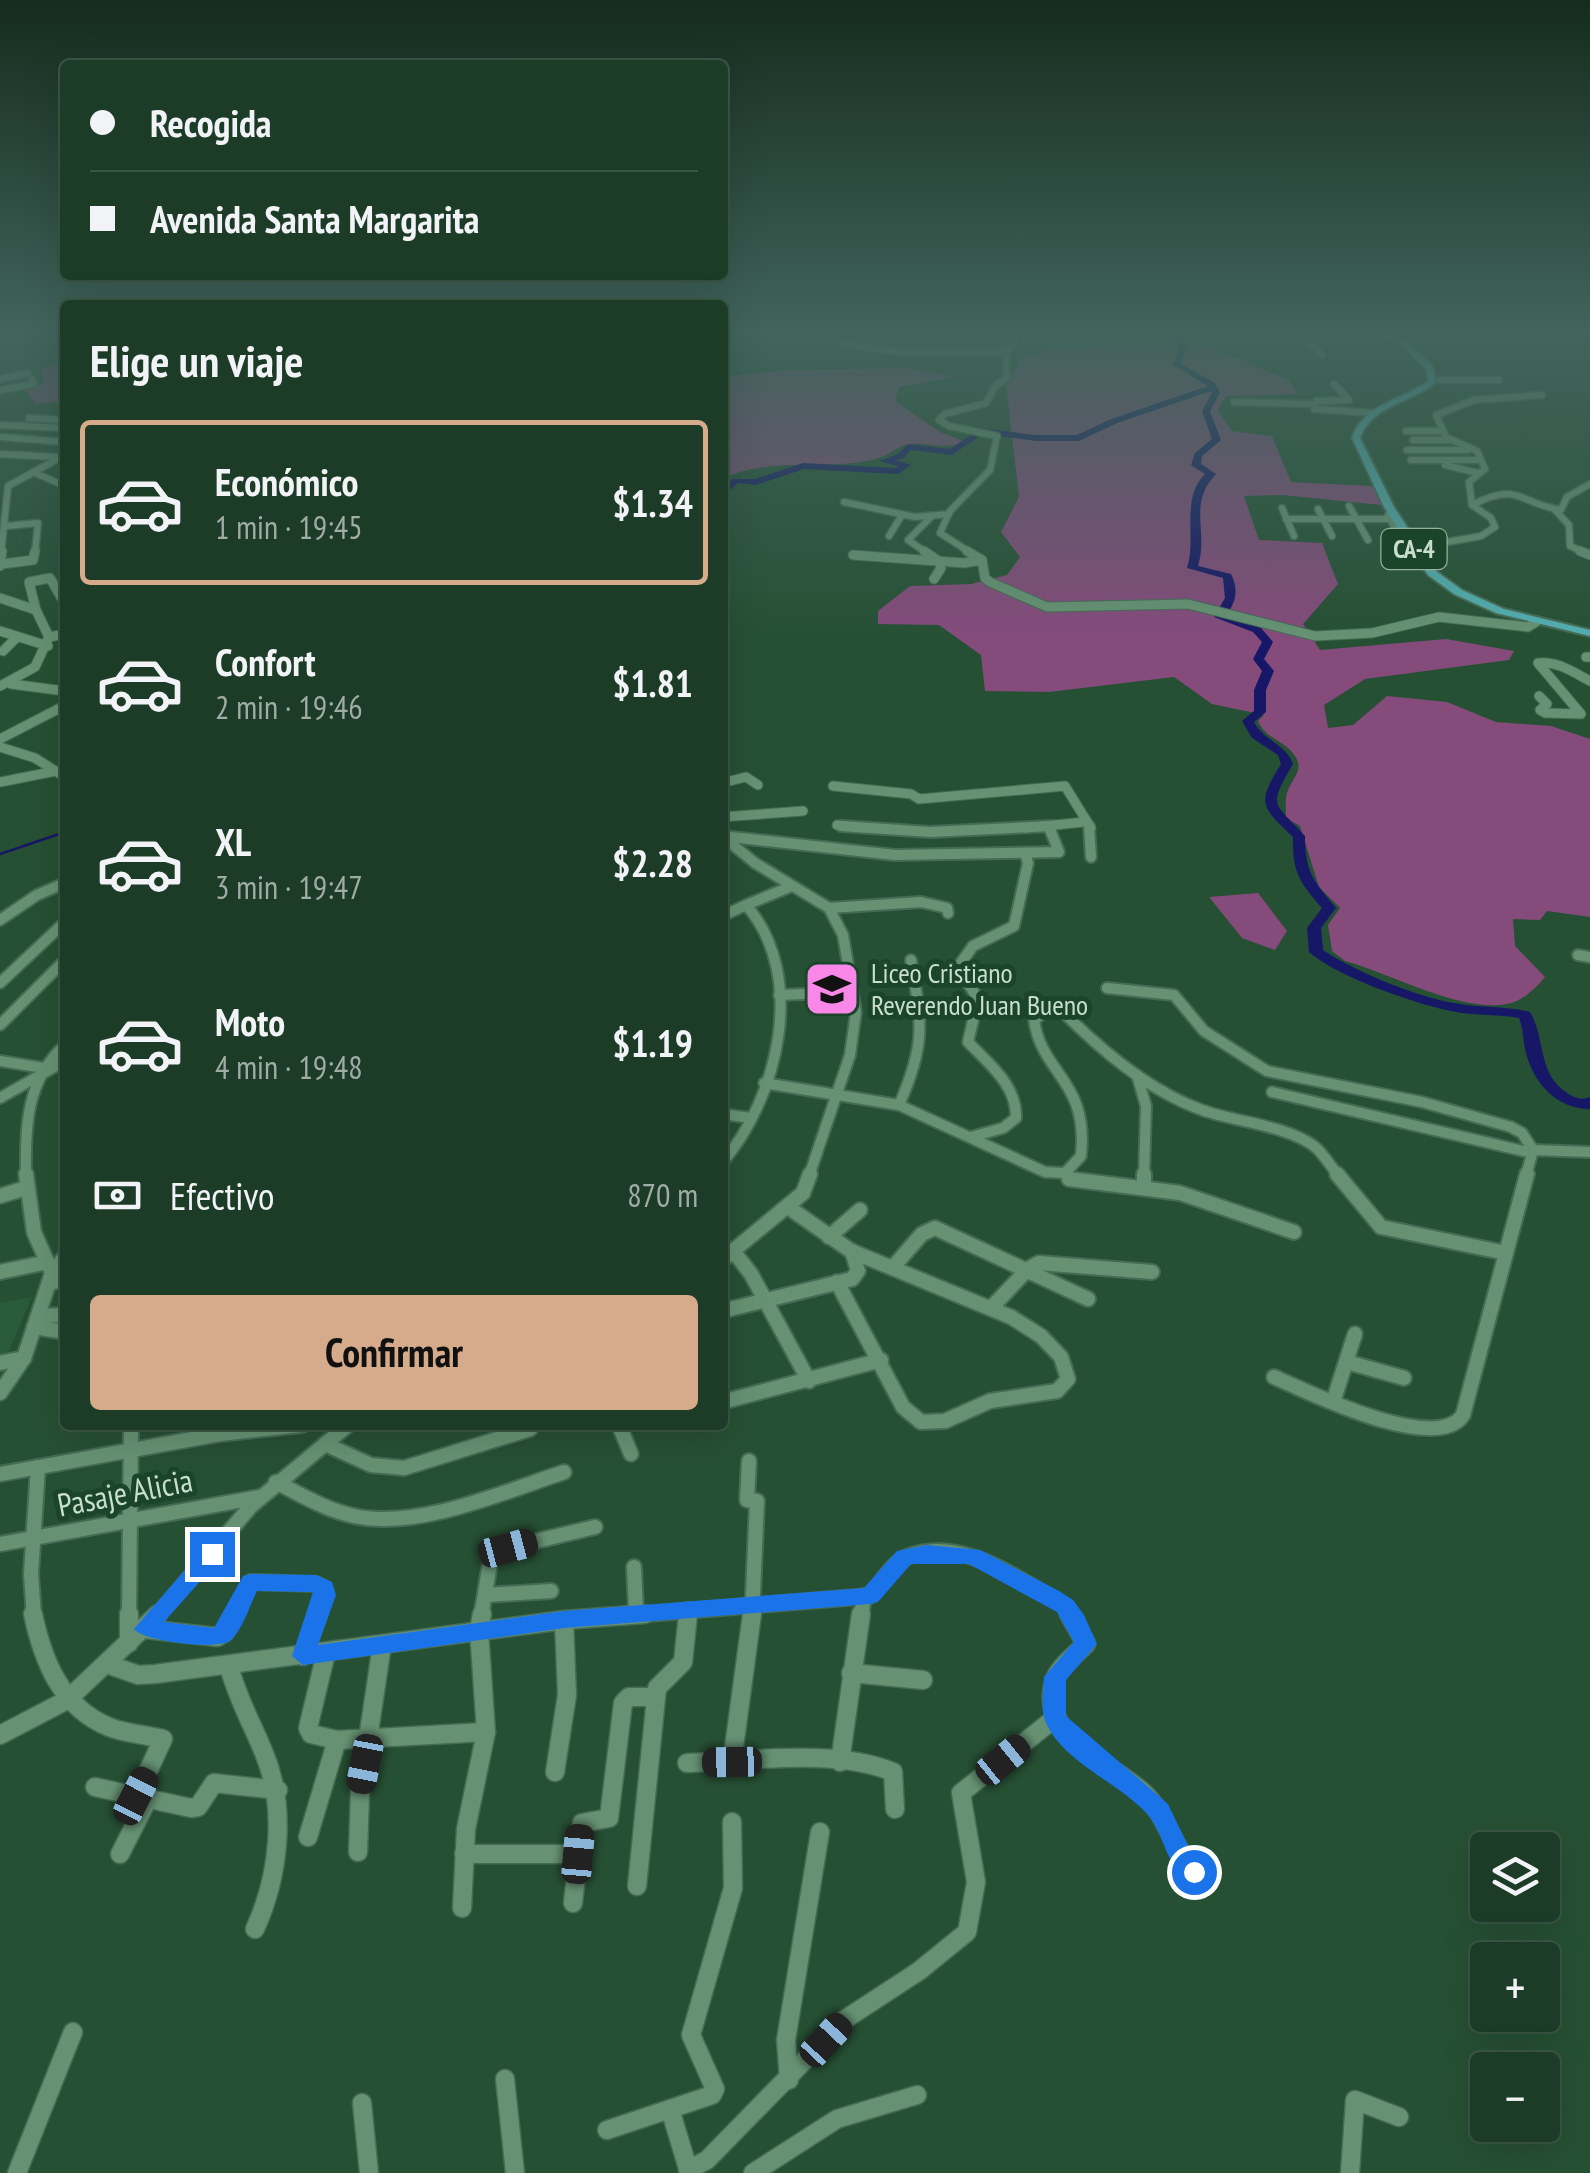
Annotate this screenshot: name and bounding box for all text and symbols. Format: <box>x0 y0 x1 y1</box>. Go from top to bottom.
text: Recogida <box>150 98 272 147</box>
text: Avenida Santa Margarita <box>150 194 479 243</box>
text: Elige un viaje <box>90 331 304 389</box>
text: Económico <box>215 457 359 506</box>
icon: car <box>95 458 185 548</box>
text: $1.34 <box>612 478 693 527</box>
text: 1 min · 19:45 <box>215 506 363 548</box>
road number: CA-4 <box>1382 529 1446 569</box>
text: Confort <box>215 637 315 686</box>
icon: car <box>95 638 185 728</box>
text: $1.81 <box>612 658 693 707</box>
text: 2 min · 19:46 <box>215 686 363 728</box>
text: XL <box>215 817 251 866</box>
icon: car <box>95 818 185 908</box>
text: $2.28 <box>612 838 693 887</box>
text: 3 min · 19:47 <box>215 866 363 908</box>
place label: Liceo Cristiano Reverendo Juan Bueno <box>871 954 1088 1023</box>
school or university icon: Liceo Cristiano Reverendo Juan Bueno <box>802 959 862 1019</box>
text: Moto <box>215 997 285 1046</box>
icon: car <box>95 998 185 1088</box>
text: $1.19 <box>612 1018 693 1067</box>
text: 4 min · 19:48 <box>215 1046 363 1088</box>
icon: cash <box>90 1168 145 1223</box>
text: Efectivo <box>170 1171 275 1220</box>
text: 870 m <box>627 1174 698 1216</box>
button: Confirmar <box>90 1295 698 1410</box>
street label: Pasaje Alicia <box>54 1458 196 1526</box>
car <box>475 1526 541 1570</box>
route end <box>190 1532 235 1577</box>
car <box>970 1729 1036 1791</box>
car <box>345 1732 385 1796</box>
car <box>702 1746 762 1778</box>
car <box>109 1762 163 1830</box>
car <box>560 1823 596 1885</box>
map controls <box>1470 1832 1560 2142</box>
button: layers <box>1470 1832 1560 1922</box>
route start <box>1172 1850 1217 1895</box>
button: + <box>1470 1942 1560 2032</box>
car <box>795 2008 857 2072</box>
button: − <box>1470 2052 1560 2142</box>

